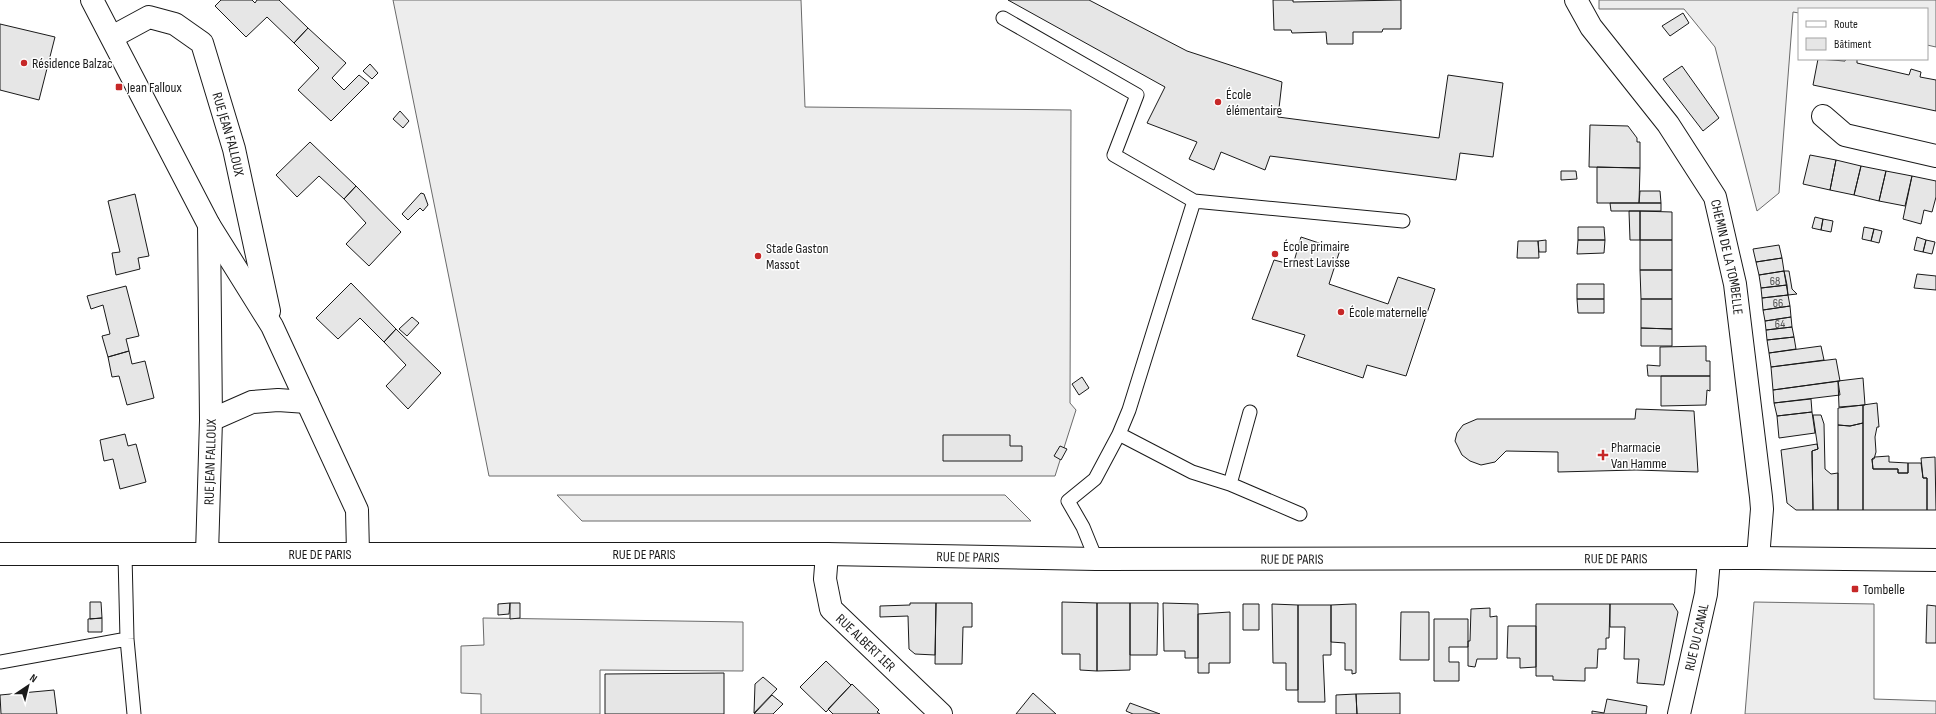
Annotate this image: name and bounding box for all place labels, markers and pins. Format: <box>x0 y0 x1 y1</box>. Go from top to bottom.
place label: Résidence Balzac <box>32 55 113 72</box>
marker: Résidence Balzac <box>19 58 29 68</box>
place label: Jean Falloux <box>126 79 182 96</box>
marker: Jean Falloux <box>114 82 124 92</box>
place label: École élémentaire <box>1226 86 1282 119</box>
marker: École élémentaire <box>1213 97 1223 107</box>
place label: École primaire Ernest Lavisse <box>1283 238 1350 271</box>
place label: Stade Gaston Massot <box>766 240 829 273</box>
marker: École primaire Ernest Lavisse <box>1270 249 1280 259</box>
marker: Stade Gaston Massot <box>753 251 763 261</box>
place label: École maternelle <box>1349 304 1427 321</box>
marker: École maternelle <box>1336 307 1346 317</box>
place label: Pharmacie Van Hamme <box>1611 439 1667 472</box>
marker: Pharmacie Van Hamme <box>1598 450 1608 460</box>
place label: Tombelle <box>1863 581 1905 598</box>
marker: Tombelle <box>1850 584 1860 594</box>

